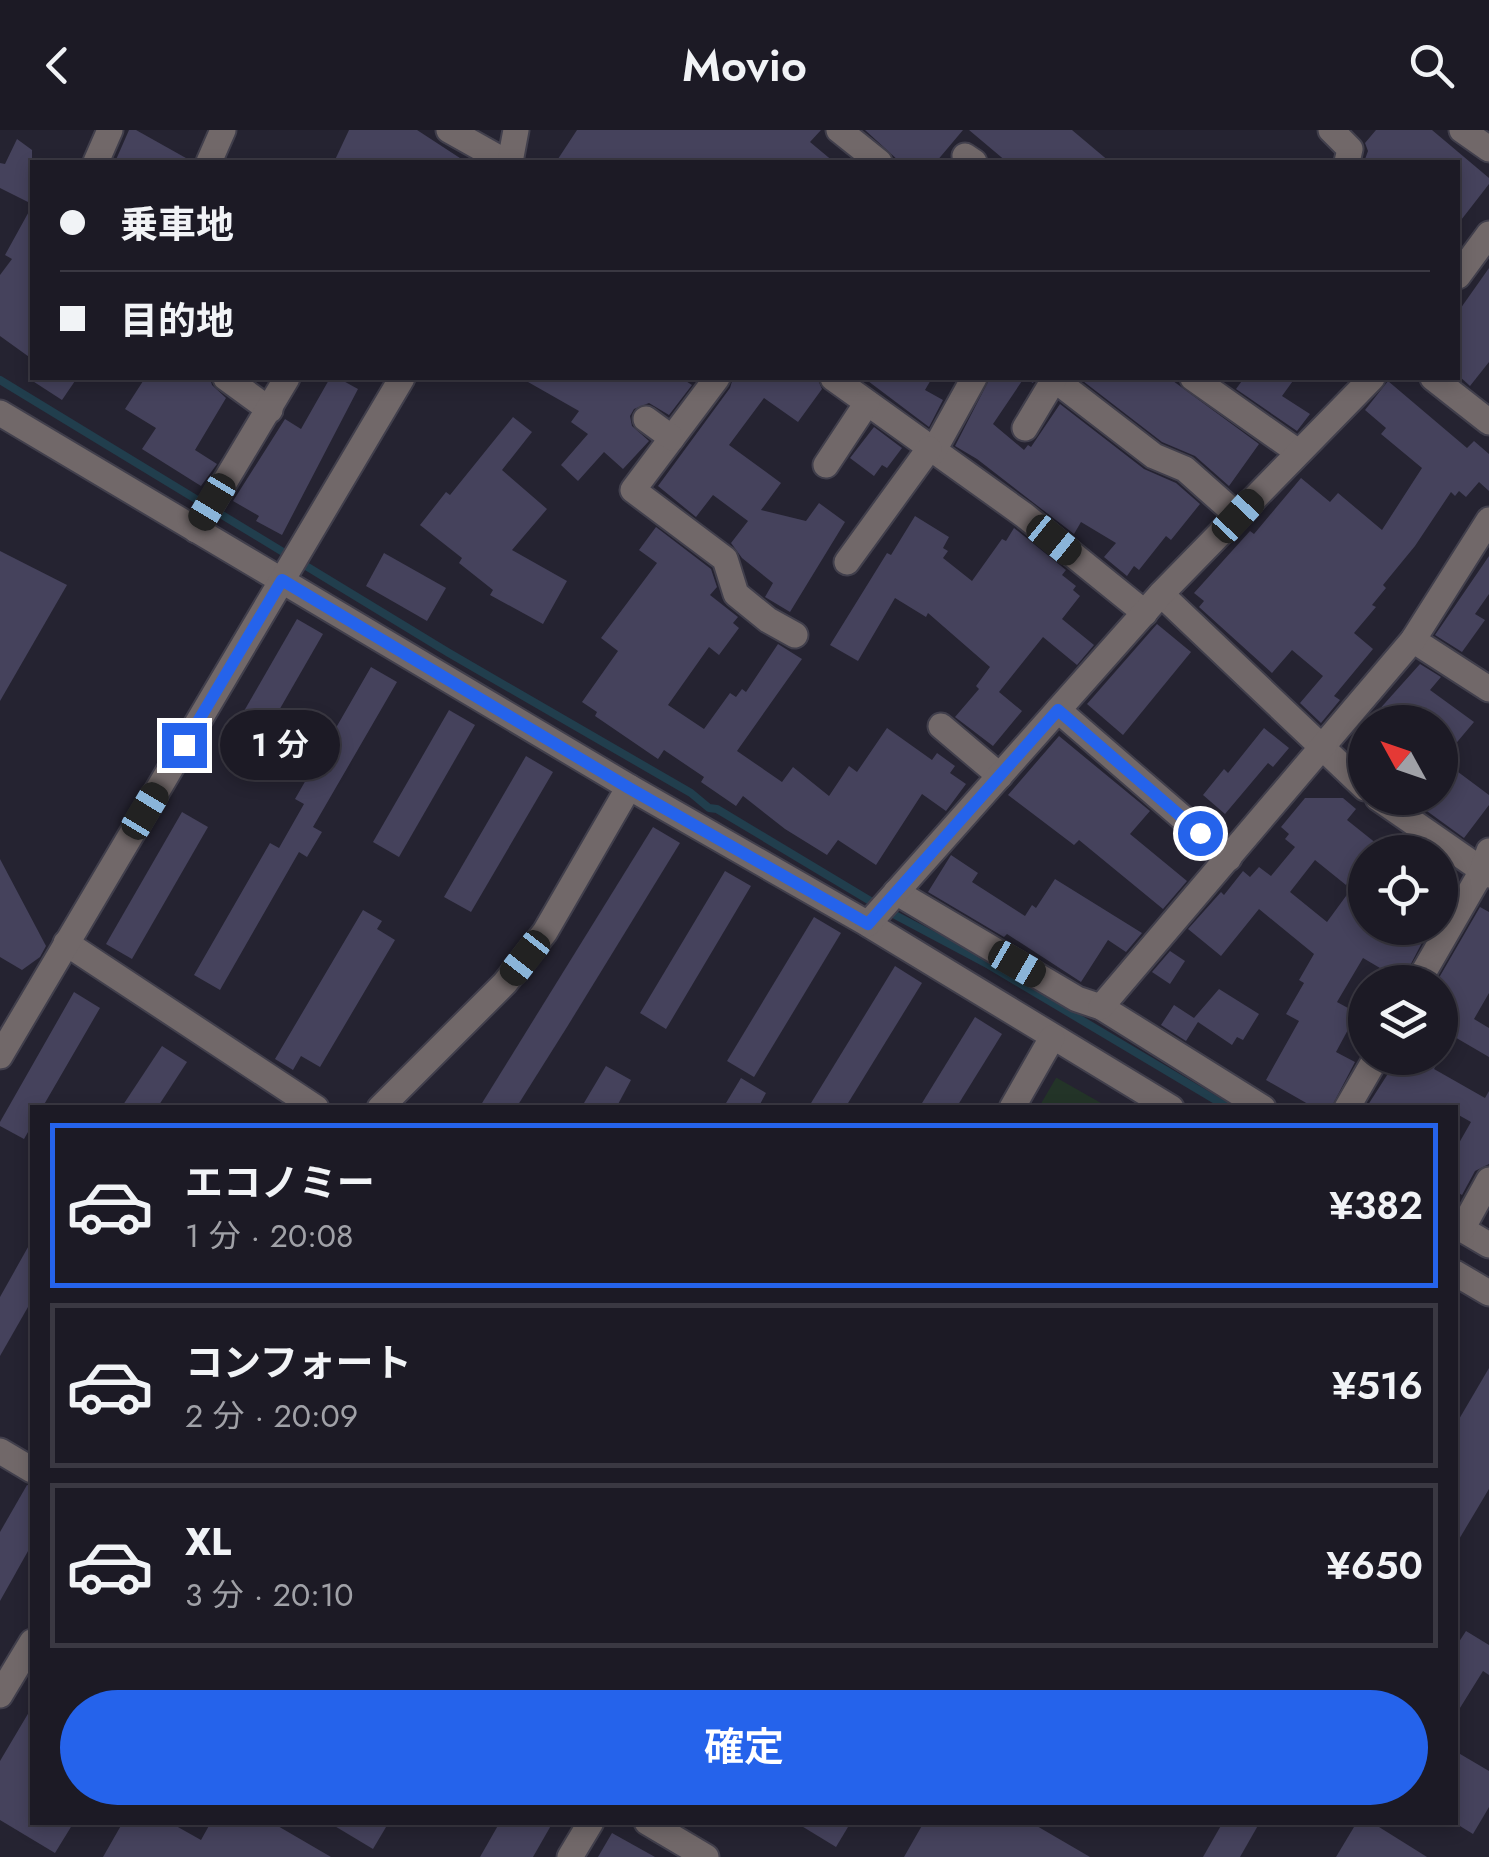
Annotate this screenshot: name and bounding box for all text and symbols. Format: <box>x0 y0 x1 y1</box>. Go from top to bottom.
text: Movio <box>682 33 807 98</box>
icon: back <box>30 38 85 93</box>
icon: search <box>1404 38 1459 93</box>
text: 乗車地 <box>120 197 234 252</box>
text: 目的地 <box>120 293 234 348</box>
car <box>184 469 240 535</box>
car <box>1207 484 1269 548</box>
car <box>1021 509 1087 571</box>
north arrow <box>1348 705 1458 815</box>
map controls <box>1348 705 1458 1075</box>
callout: 1 分 <box>219 710 339 780</box>
text: 1 分 <box>251 722 309 768</box>
route end <box>162 723 207 768</box>
car <box>117 778 173 844</box>
route start <box>1178 811 1223 856</box>
button: locate <box>1348 835 1458 945</box>
car <box>495 925 555 991</box>
car <box>984 936 1050 992</box>
button: layers <box>1348 965 1458 1075</box>
text: エコノミー <box>185 1155 375 1210</box>
icon: car <box>65 1161 155 1251</box>
text: ¥382 <box>1329 1178 1423 1233</box>
text: 1 分 · 20:08 <box>185 1213 353 1259</box>
text: コンフォート <box>185 1335 412 1390</box>
icon: car <box>65 1341 155 1431</box>
text: ¥516 <box>1332 1358 1423 1413</box>
text: 2 分 · 20:09 <box>185 1393 358 1439</box>
text: XL <box>185 1514 231 1569</box>
icon: car <box>65 1521 155 1611</box>
text: ¥650 <box>1326 1538 1423 1593</box>
text: 3 分 · 20:10 <box>185 1572 353 1618</box>
button: 確定 <box>60 1690 1428 1805</box>

